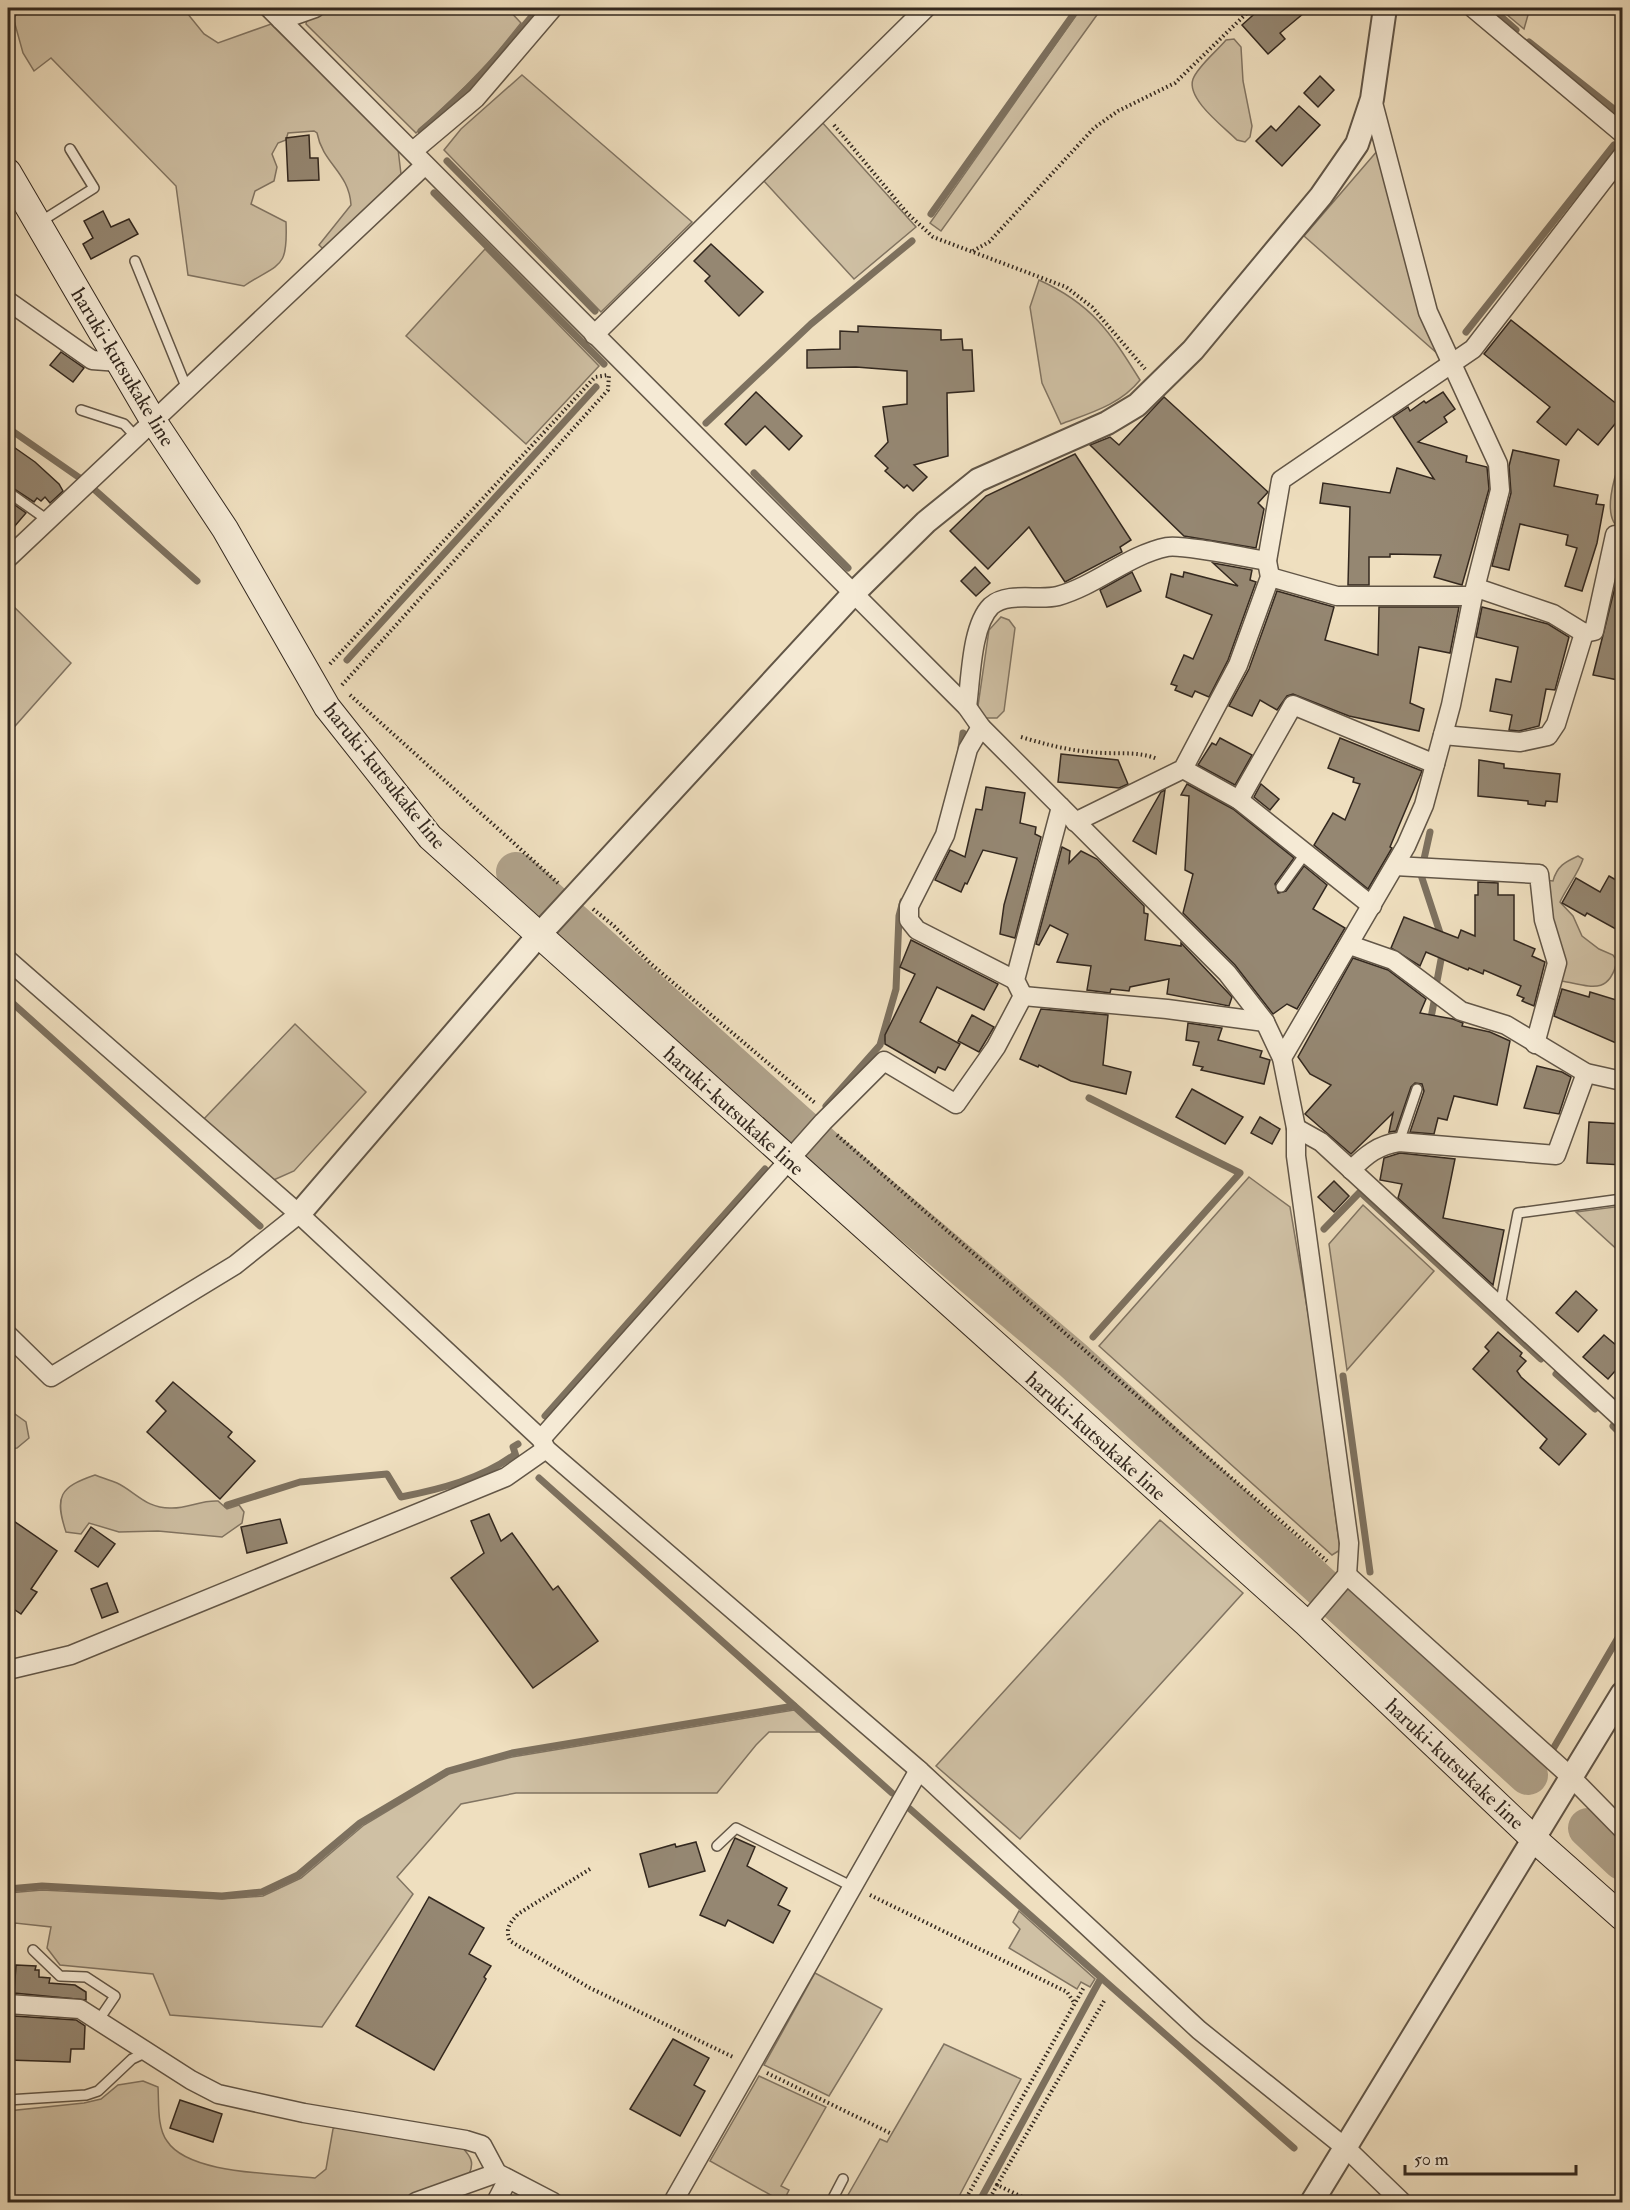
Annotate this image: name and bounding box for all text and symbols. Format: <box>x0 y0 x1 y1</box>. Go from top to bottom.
street label: haruki-kutsukake line <box>65 283 181 452</box>
street label: haruki-kutsukake line <box>317 698 452 855</box>
street label: haruki-kutsukake line <box>658 1041 810 1182</box>
street label: haruki-kutsukake line <box>1020 1366 1172 1507</box>
street label: haruki-kutsukake line <box>1379 1693 1530 1836</box>
scale bar <box>1405 2138 1576 2176</box>
text: 50 m <box>1414 2148 1449 2171</box>

